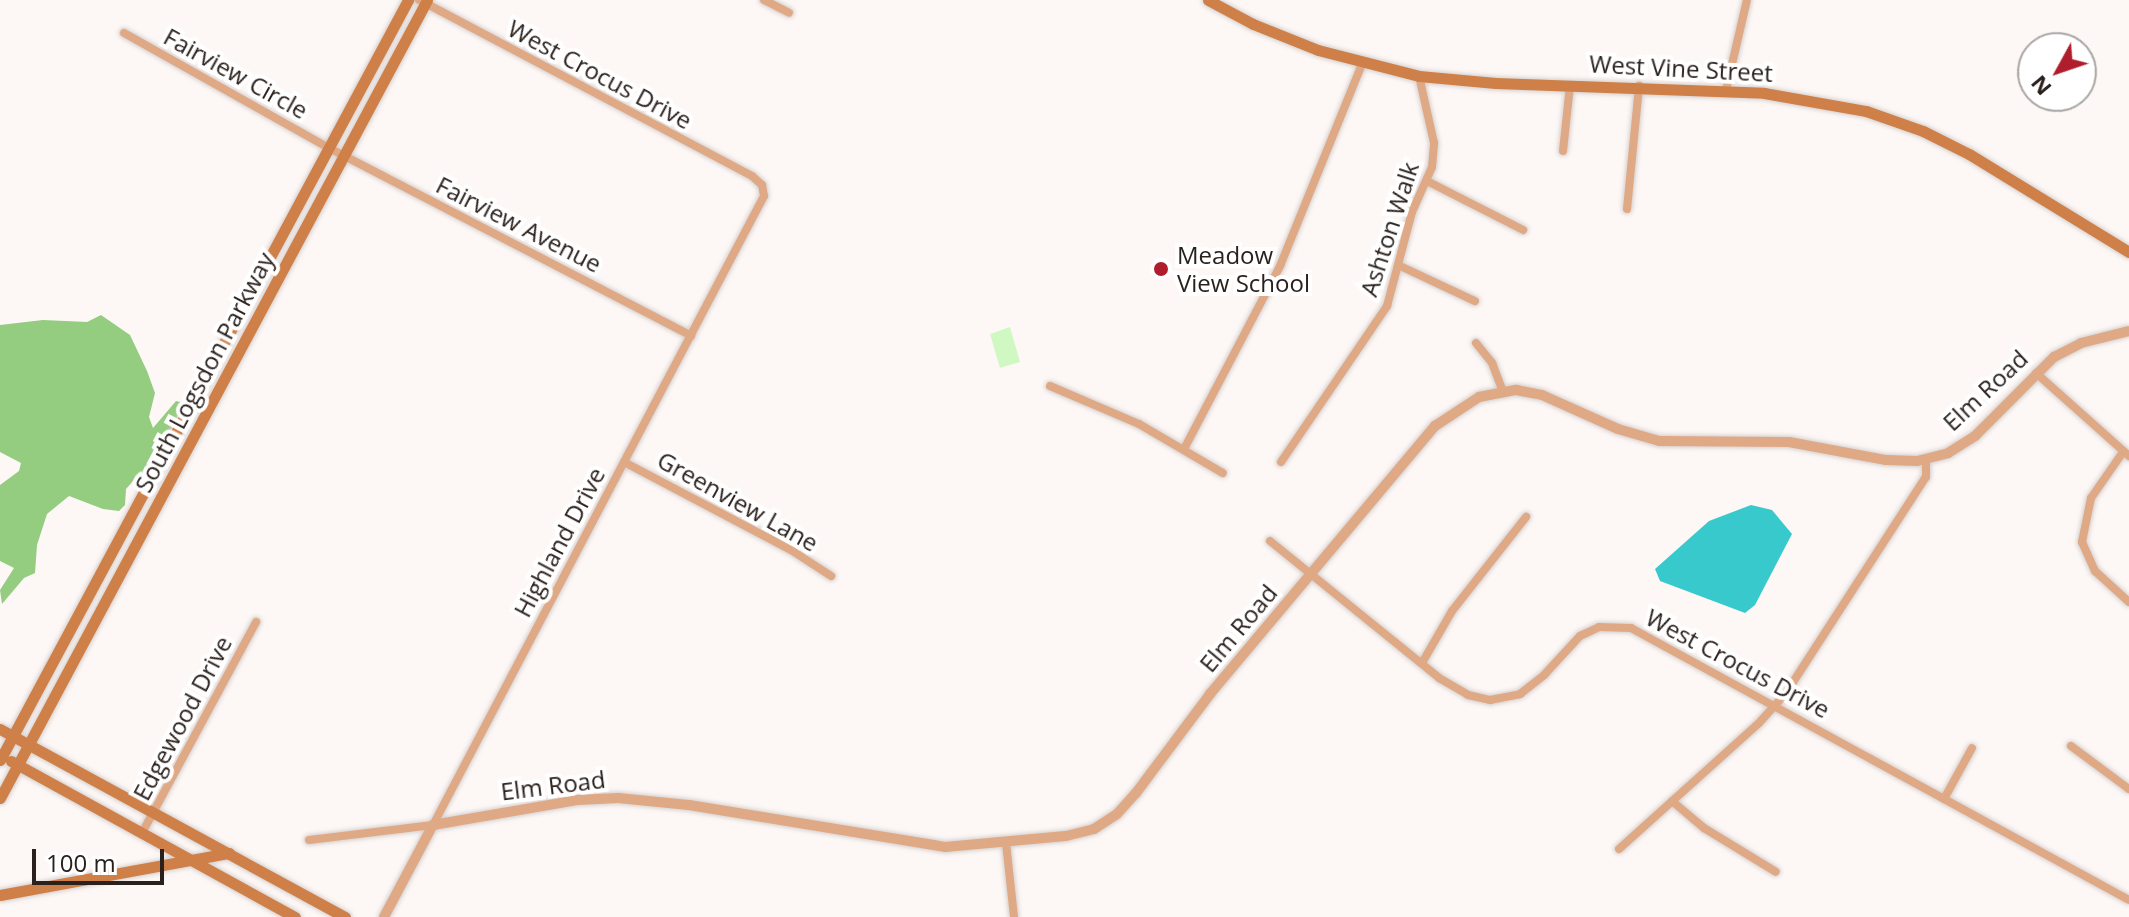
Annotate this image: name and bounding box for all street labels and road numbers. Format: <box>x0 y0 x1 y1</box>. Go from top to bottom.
street label: West Crocus Drive <box>503 13 697 135</box>
street label: Fairview Circle <box>159 22 313 124</box>
street label: West Vine Street <box>1589 49 1773 87</box>
street label: Ashton Walk <box>1354 158 1424 300</box>
street label: Fairview Avenue <box>432 170 606 278</box>
street label: South Logsdon Parkway <box>128 247 280 497</box>
street label: Elm Road <box>1937 344 2033 436</box>
street label: Greenview Lane <box>653 445 823 557</box>
street label: Highland Drive <box>507 462 611 622</box>
street label: Elm Road <box>1193 578 1283 678</box>
street label: West Crocus Drive <box>1641 602 1835 724</box>
street label: Edgewood Drive <box>127 631 237 805</box>
street label: Elm Road <box>499 764 607 806</box>

